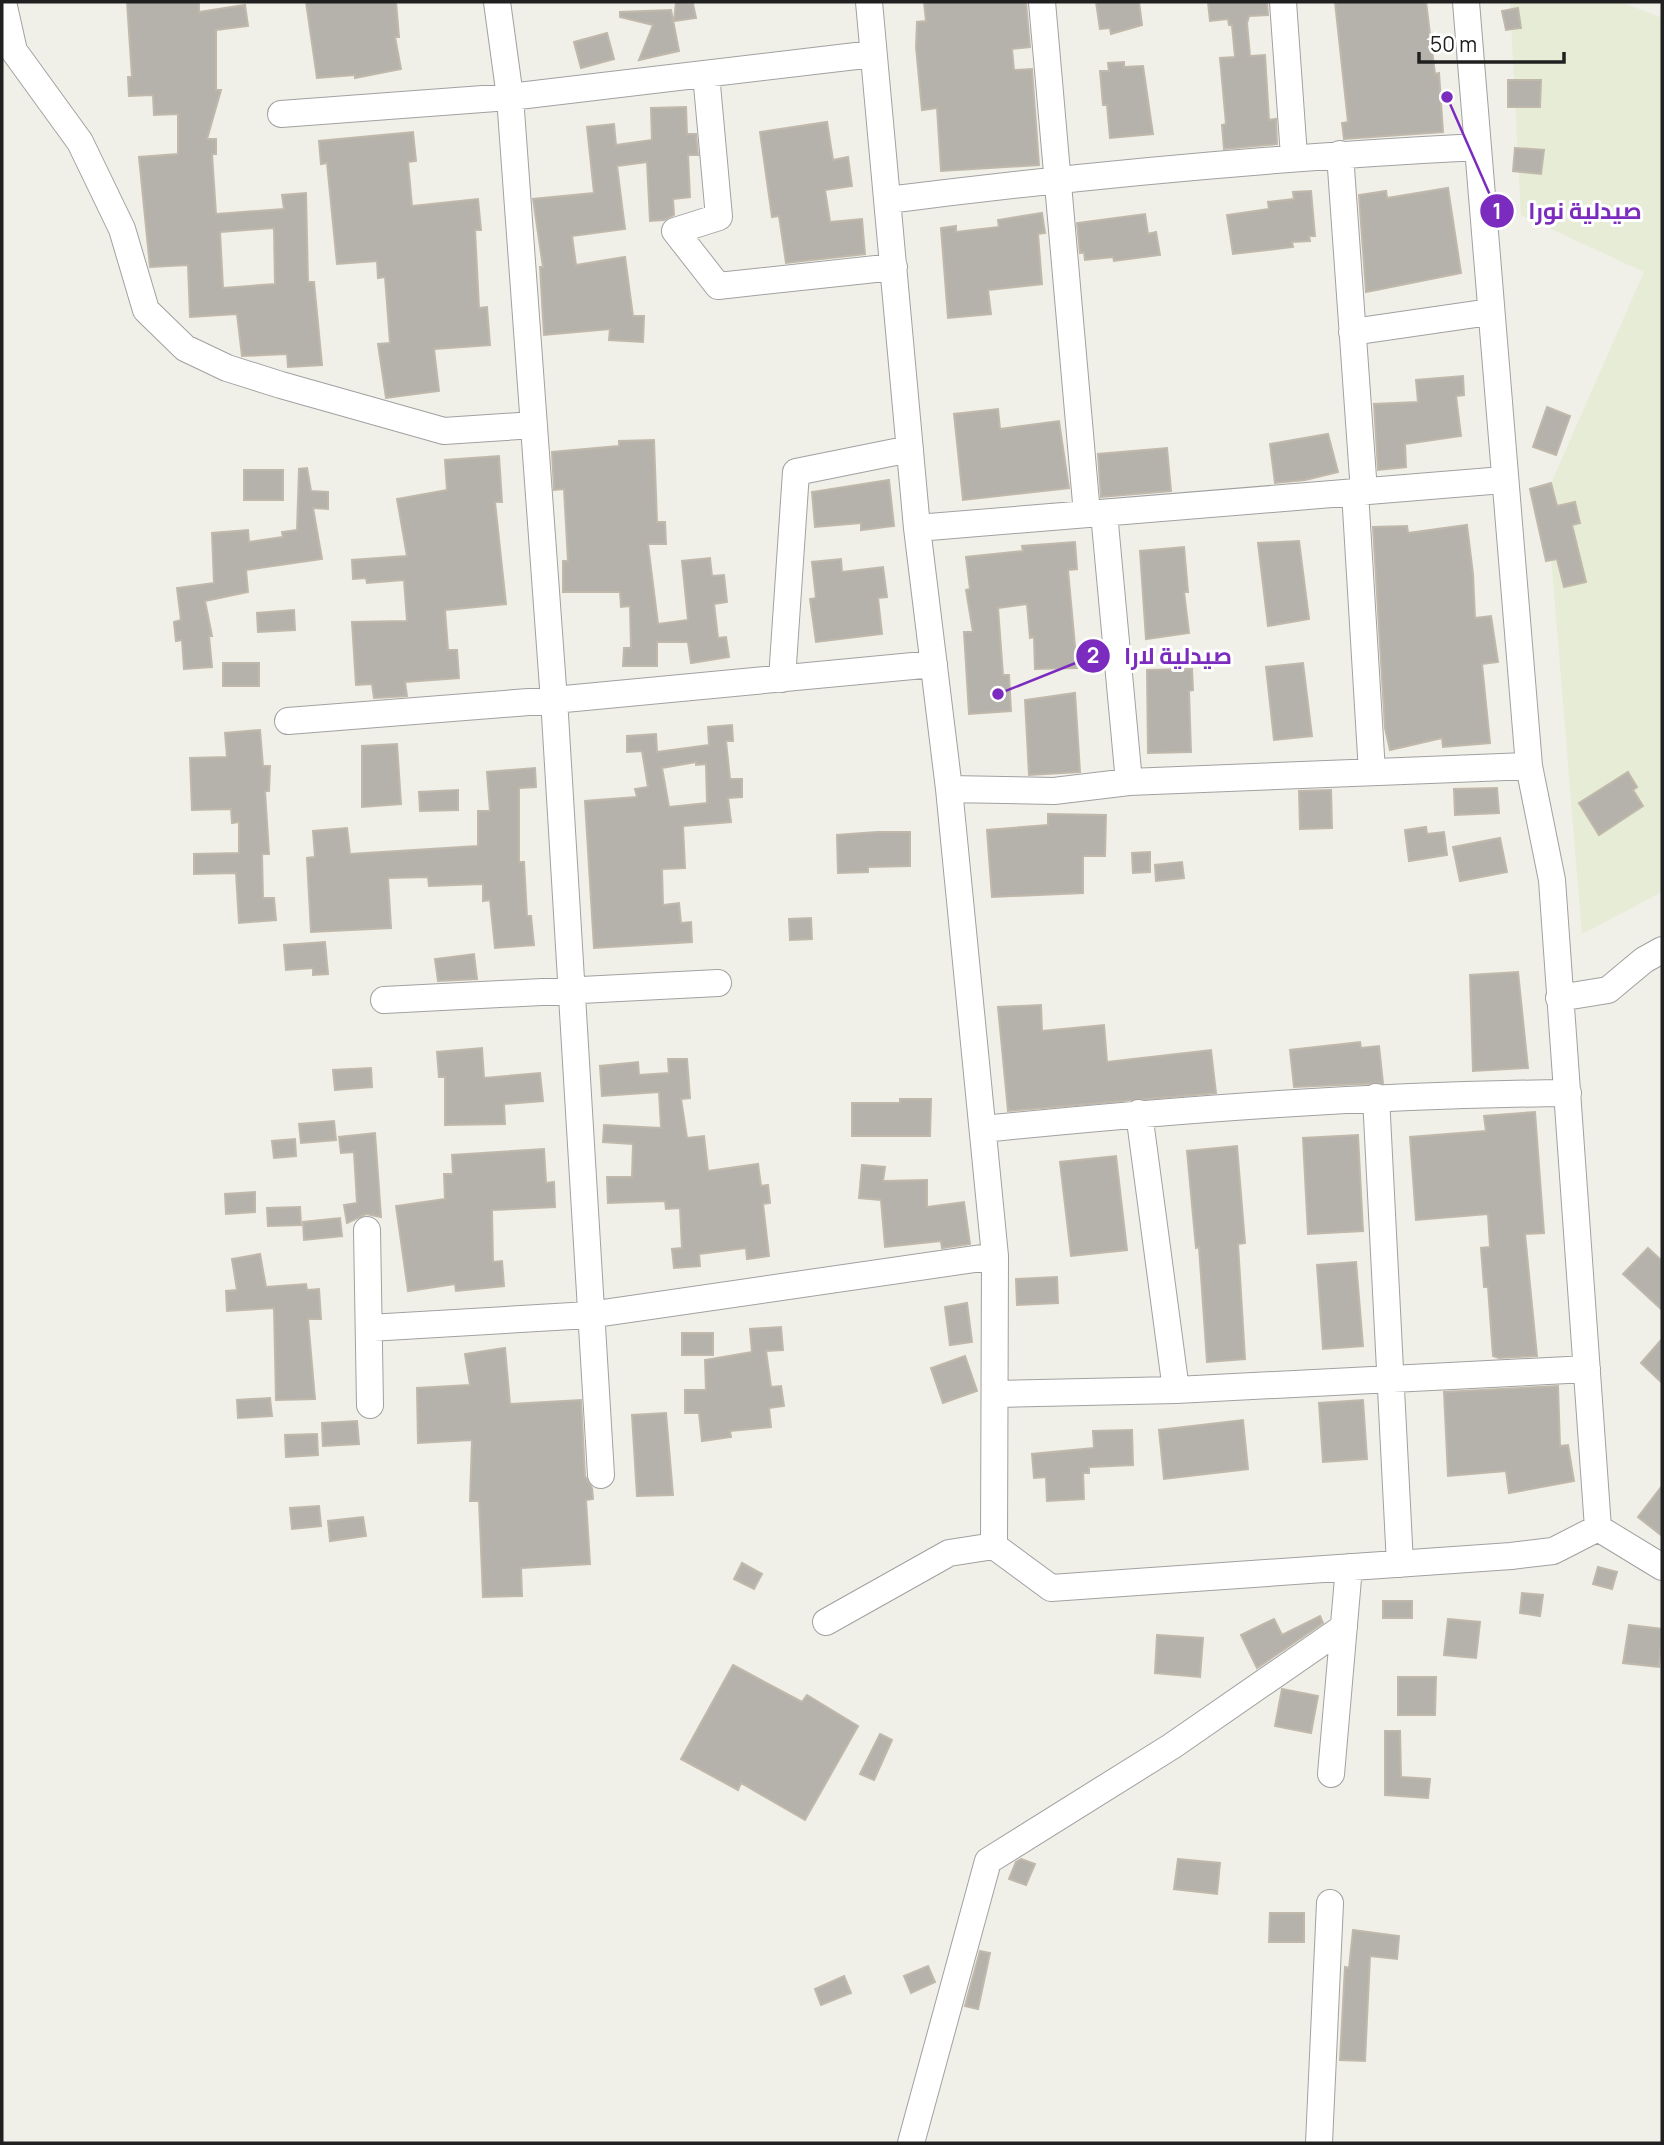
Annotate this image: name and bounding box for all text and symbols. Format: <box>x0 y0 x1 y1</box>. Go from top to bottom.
scale bar <box>1419 21 1564 65</box>
text: 50 m <box>1430 30 1477 58</box>
callout: صيدلية نورا <box>1480 189 1656 233</box>
text: صيدلية نورا <box>1528 194 1642 226</box>
text: 1 <box>1492 197 1502 225</box>
callout: صيدلية لارا <box>1075 634 1246 678</box>
text: صيدلية لارا <box>1124 639 1232 671</box>
text: 2 <box>1087 641 1099 669</box>

